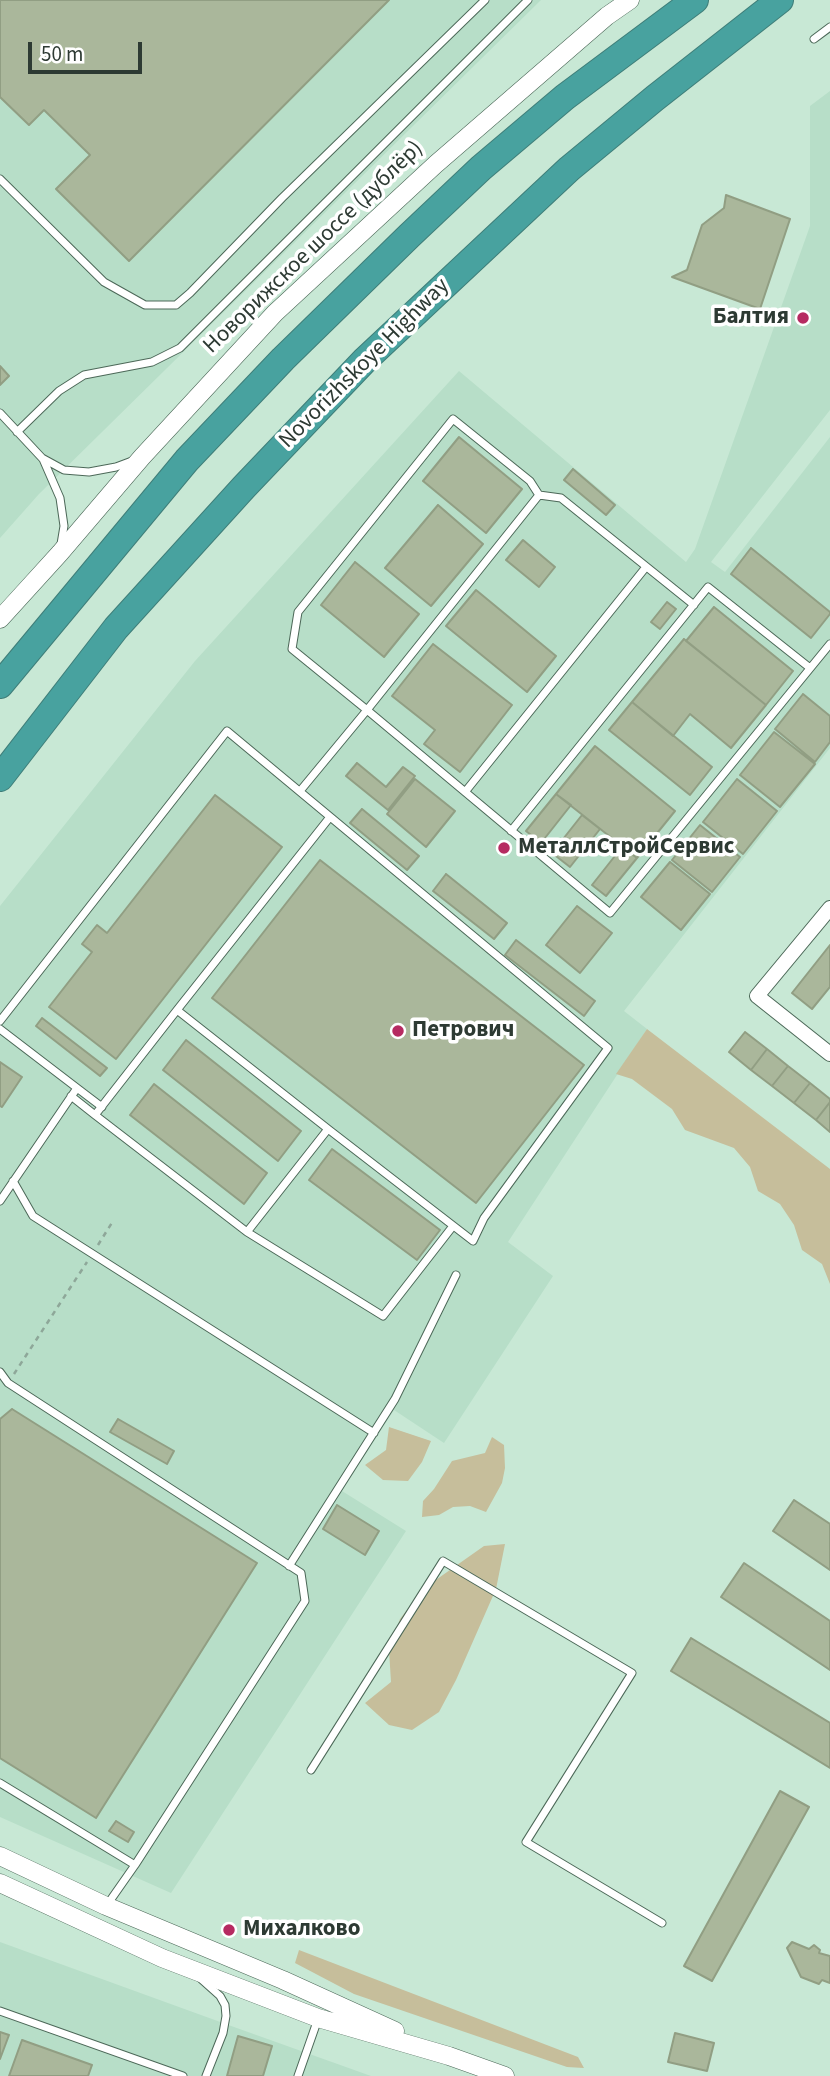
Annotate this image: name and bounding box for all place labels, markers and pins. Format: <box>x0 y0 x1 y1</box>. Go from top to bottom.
place label: Балтия <box>713 304 789 332</box>
marker: Балтия <box>795 310 811 326</box>
place label: МеталлСтройСервис <box>518 834 735 862</box>
marker: МеталлСтройСервис <box>496 840 512 856</box>
place label: Петрович <box>412 1017 514 1045</box>
marker: Петрович <box>390 1023 406 1039</box>
place label: Михалково <box>243 1916 360 1944</box>
marker: Михалково <box>221 1922 237 1938</box>

